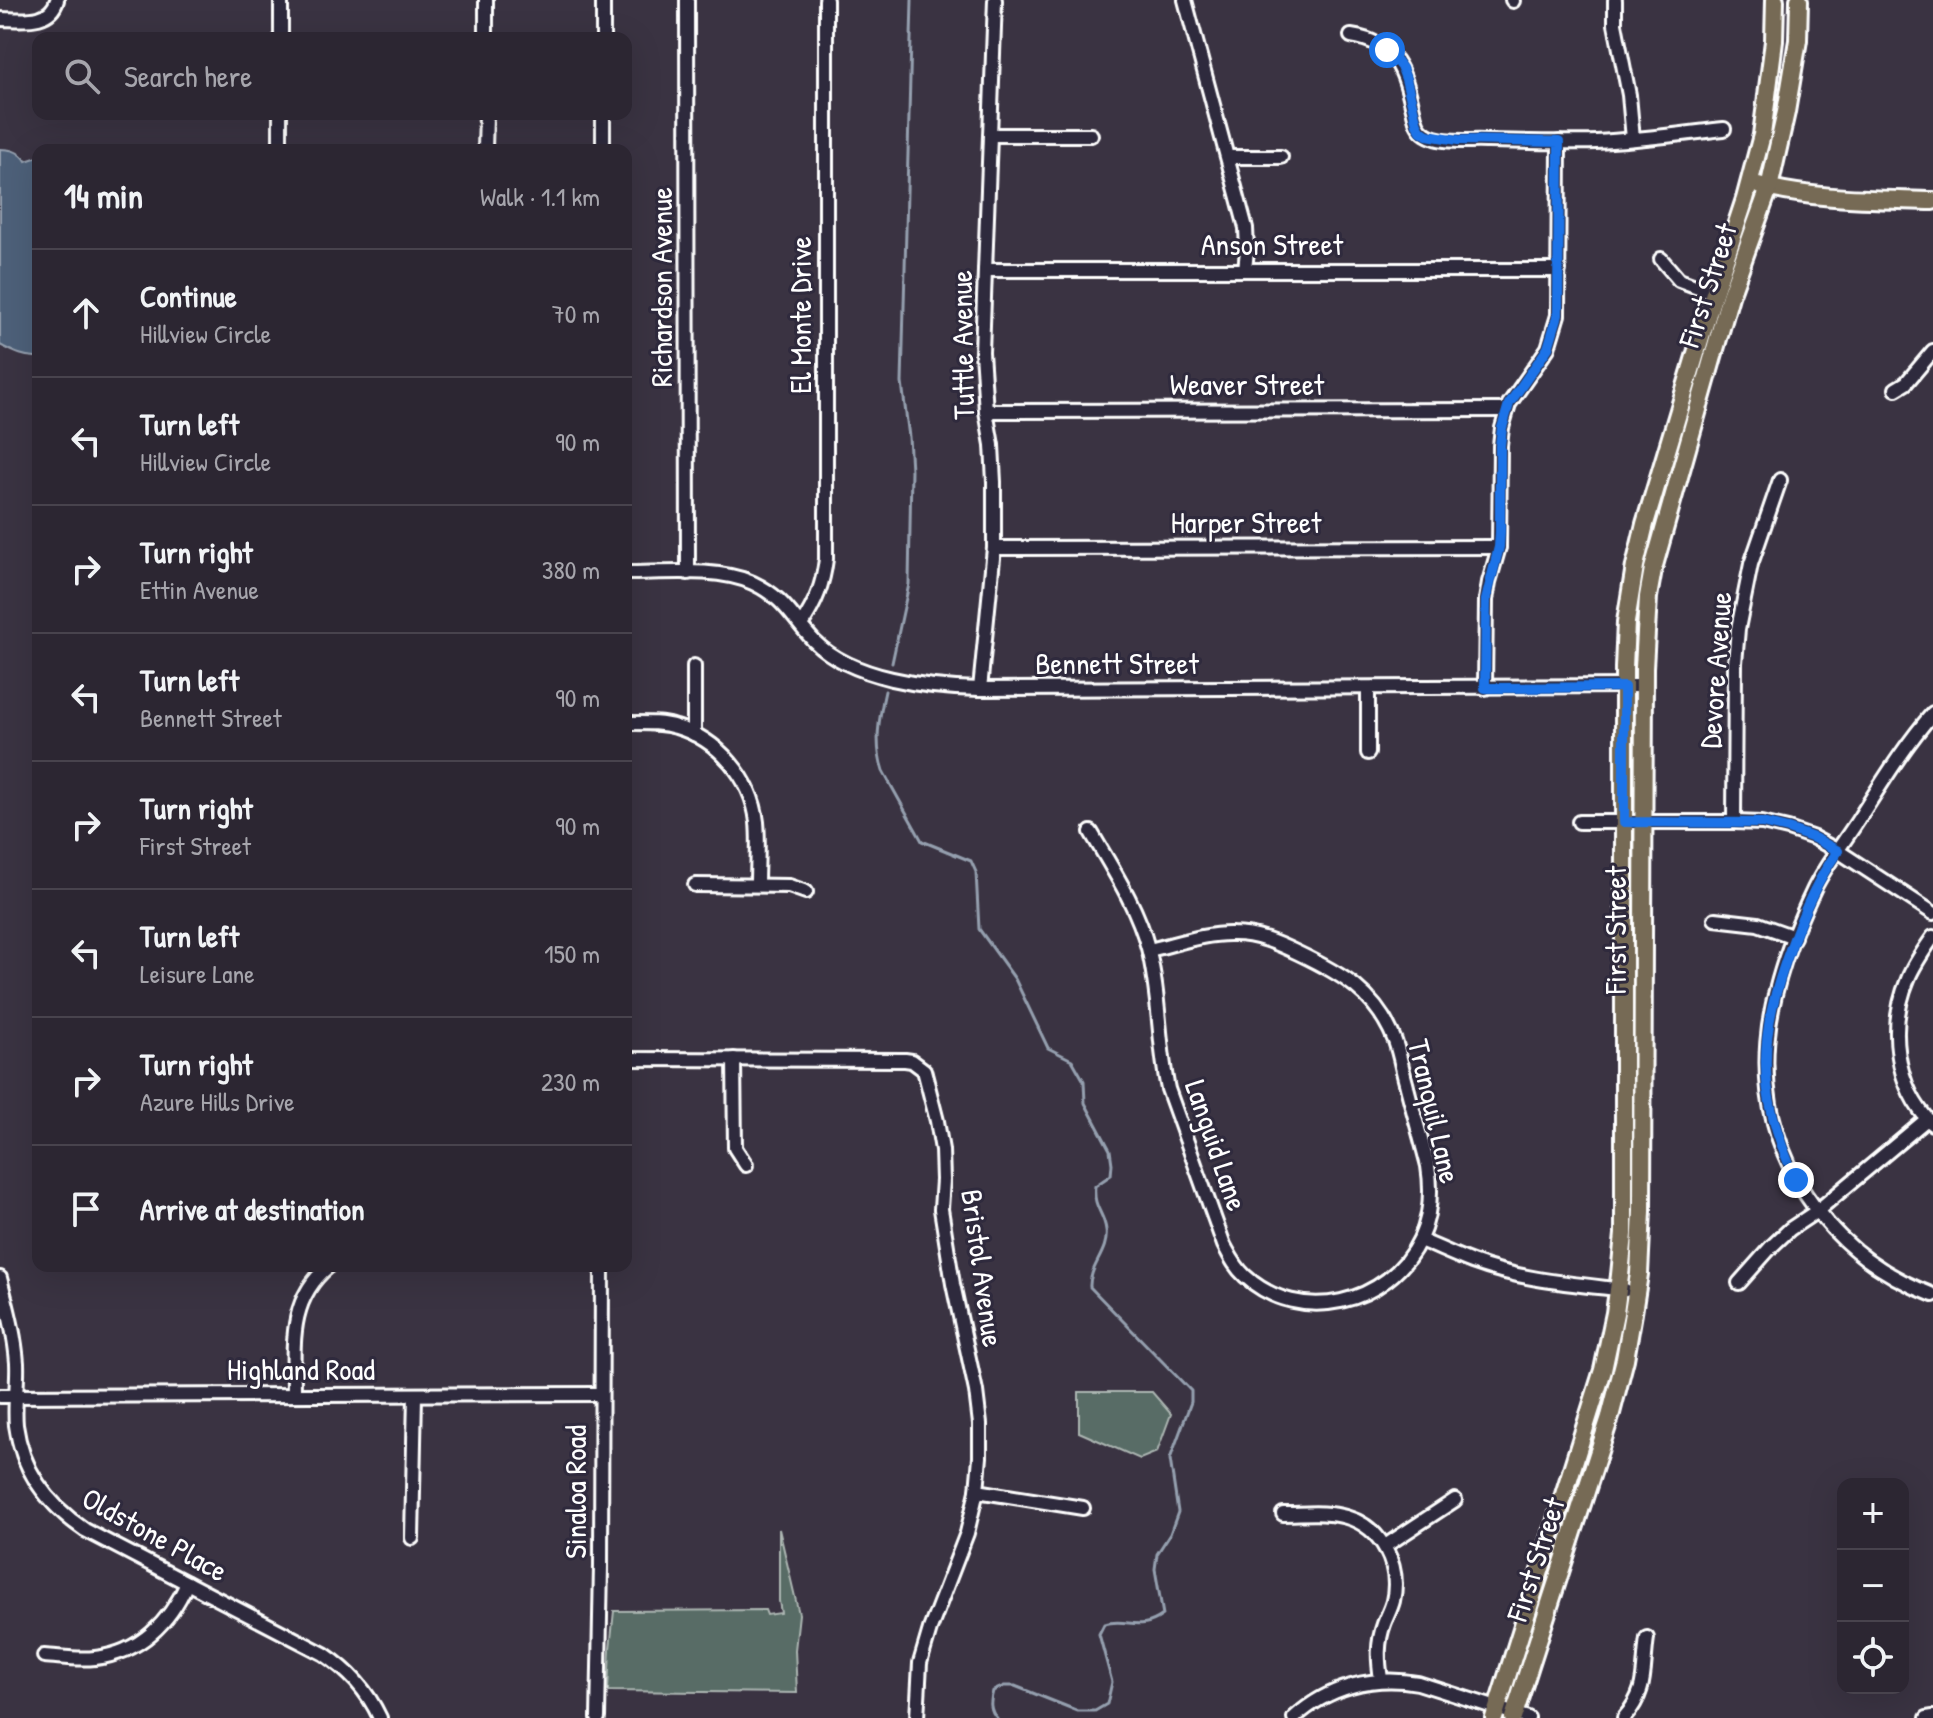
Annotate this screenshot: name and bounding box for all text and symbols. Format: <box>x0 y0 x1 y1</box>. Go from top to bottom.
search box <box>32 32 632 120</box>
route start <box>1369 32 1405 68</box>
icon: search <box>60 54 104 98</box>
text: Search here <box>124 56 252 96</box>
text: 14 min <box>64 173 143 219</box>
text: Walk · 1.1 km <box>480 179 600 214</box>
street label: Richardson Avenue <box>641 187 681 387</box>
street label: First Street <box>1668 217 1746 353</box>
street label: Anson Street <box>1201 224 1344 264</box>
street label: El Monte Drive <box>780 236 820 394</box>
street label: Tuttle Avenue <box>941 270 983 420</box>
text: Continue <box>140 276 237 316</box>
icon: ahead <box>64 291 108 335</box>
text: 70 m <box>552 296 600 331</box>
text: Hillview Circle <box>140 316 271 351</box>
street label: Weaver Street <box>1170 364 1325 404</box>
text: Turn left <box>140 404 239 444</box>
icon: left <box>64 419 108 463</box>
text: 90 m <box>555 424 600 459</box>
text: Hillview Circle <box>140 444 271 479</box>
street label: Harper Street <box>1171 502 1322 542</box>
text: Turn right <box>140 532 253 572</box>
icon: right <box>64 547 108 591</box>
text: 380 m <box>542 552 600 587</box>
text: Ettin Avenue <box>140 572 259 607</box>
street label: Devore Avenue <box>1690 590 1740 750</box>
street label: Bennett Street <box>1035 643 1199 683</box>
text: Turn left <box>140 660 239 700</box>
icon: left <box>64 675 108 719</box>
text: 90 m <box>555 680 600 715</box>
text: Bennett Street <box>140 700 282 735</box>
text: Turn right <box>140 788 253 828</box>
icon: right <box>64 803 108 847</box>
text: 90 m <box>555 808 600 843</box>
text: First Street <box>140 828 251 863</box>
street label: First Street <box>1595 865 1635 995</box>
text: Turn left <box>140 916 239 956</box>
icon: left <box>64 931 108 975</box>
text: 150 m <box>544 936 600 971</box>
text: Leisure Lane <box>140 956 255 991</box>
street label: Tranquil Lane <box>1399 1035 1471 1187</box>
text: Turn right <box>140 1044 253 1084</box>
icon: right <box>64 1059 108 1103</box>
text: 230 m <box>541 1064 600 1099</box>
street label: Languid Lane <box>1176 1074 1258 1216</box>
text: Azure Hills Drive <box>140 1084 295 1119</box>
route end <box>1778 1162 1814 1198</box>
icon: arrive <box>64 1187 108 1231</box>
street label: Bristol Avenue <box>952 1187 1014 1349</box>
text: Arrive at destination <box>140 1189 365 1229</box>
street label: Highland Road <box>227 1349 375 1389</box>
street label: Sinaloa Road <box>555 1425 595 1559</box>
street label: Oldstone Place <box>75 1478 235 1590</box>
map controls <box>1837 1478 1909 1694</box>
button: + <box>1837 1478 1909 1550</box>
street label: First Street <box>1496 1491 1574 1627</box>
button: − <box>1837 1550 1909 1622</box>
button: locate <box>1837 1622 1909 1694</box>

